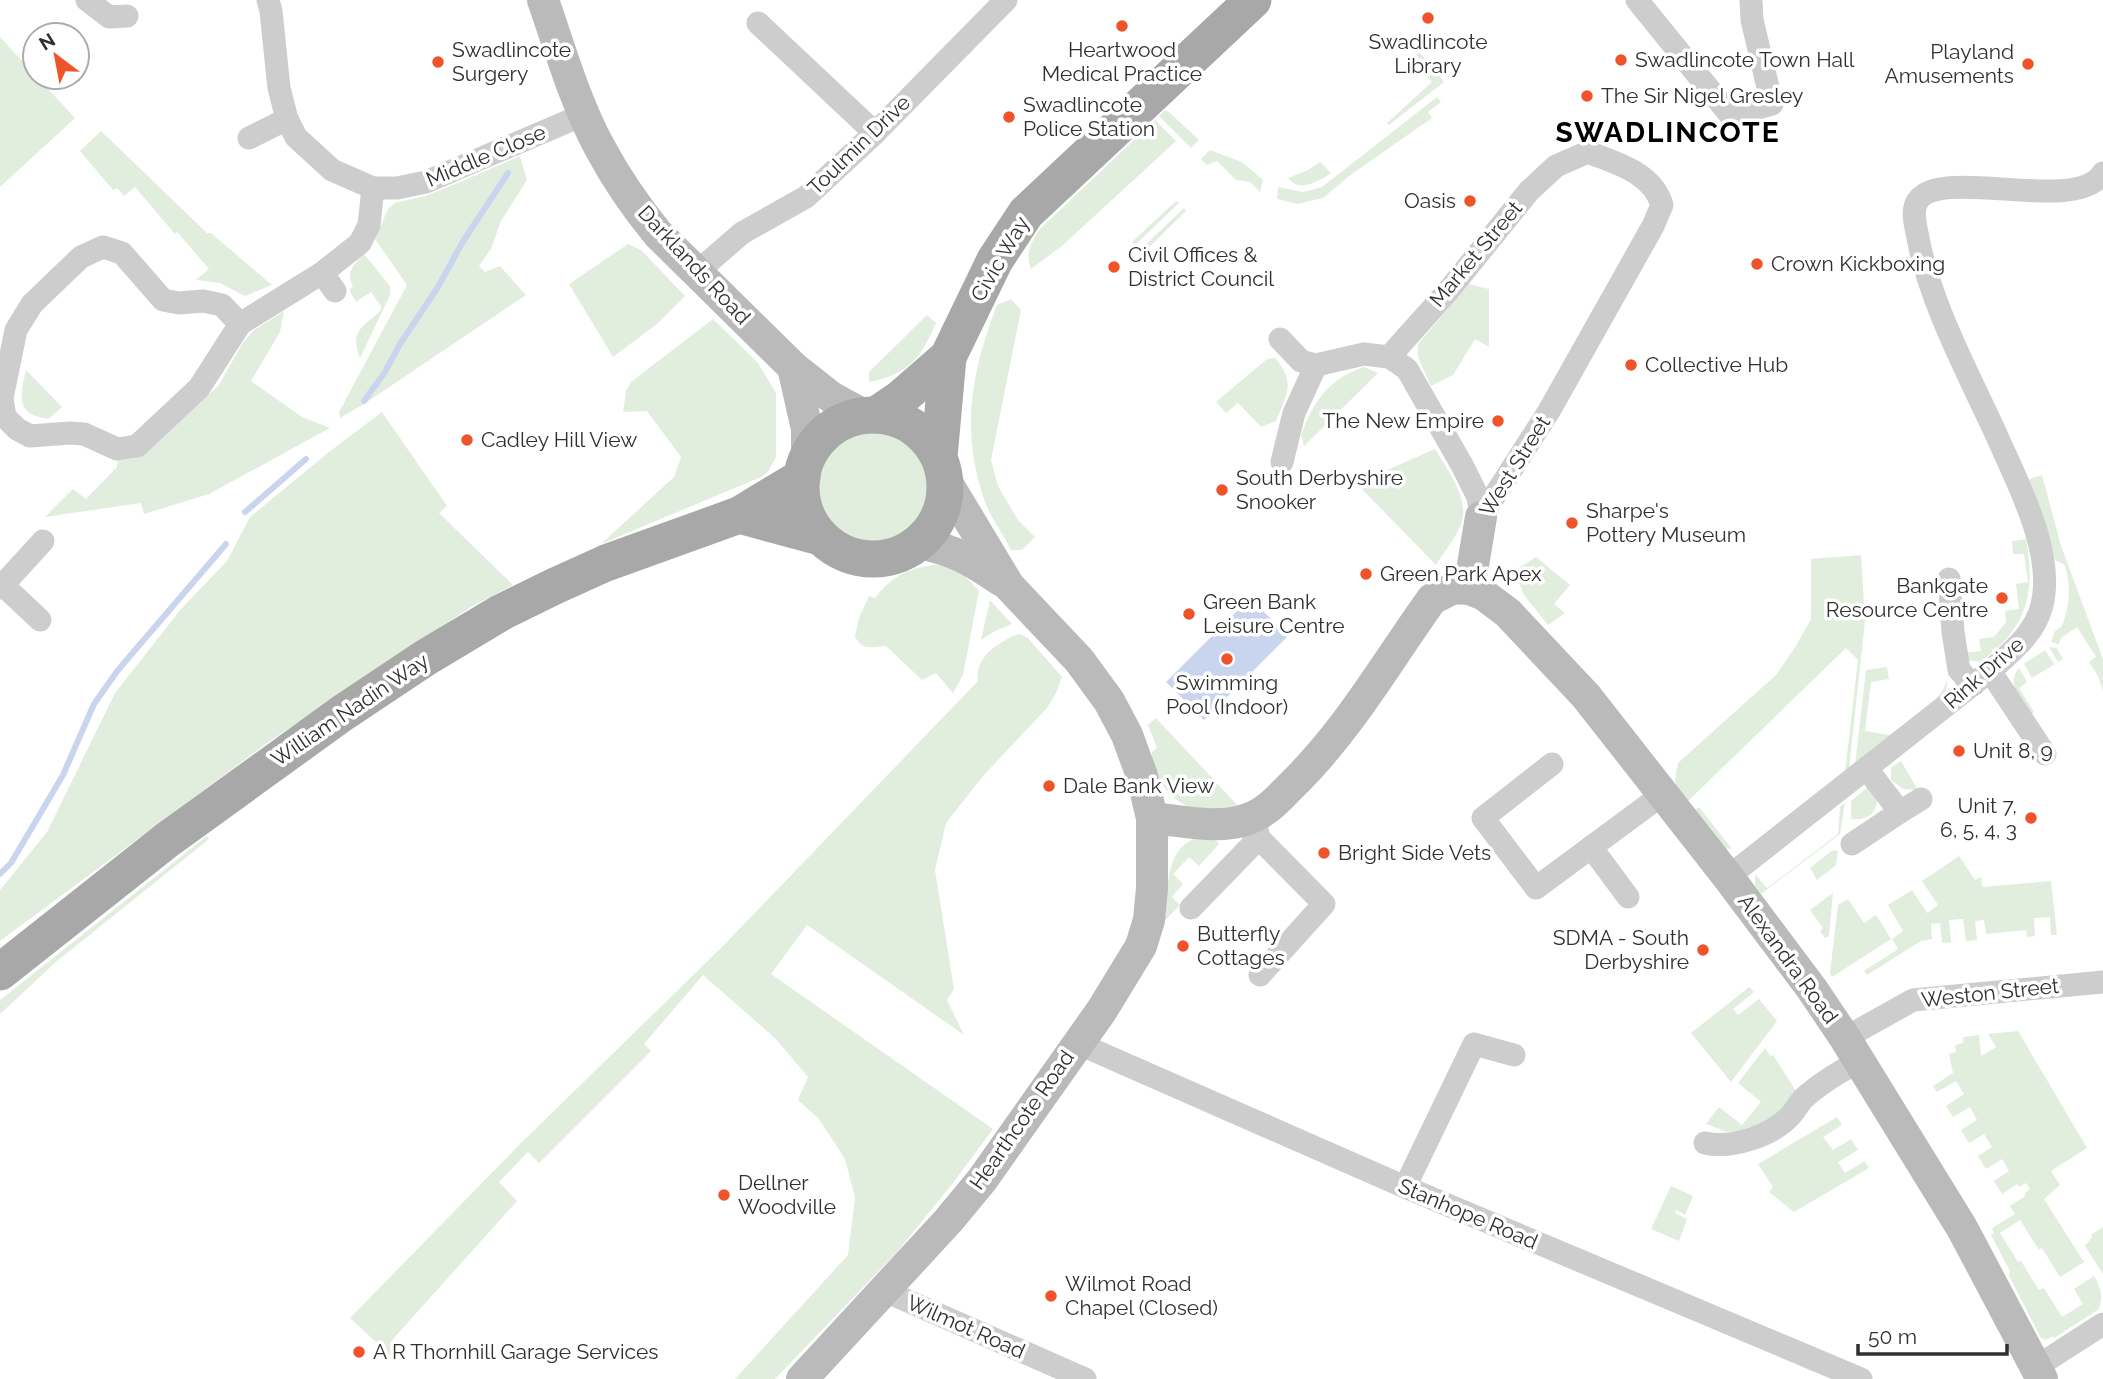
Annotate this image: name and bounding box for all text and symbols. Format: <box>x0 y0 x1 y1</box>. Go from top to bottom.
marker: Swadlincote Library <box>1420 10 1436 26</box>
marker: Heartwood Medical Practice <box>1114 18 1130 34</box>
north arrow <box>21 21 91 91</box>
text: N <box>35 28 59 55</box>
place label: Swadlincote Library <box>1368 29 1488 78</box>
place label: Swadlincote Surgery <box>452 37 571 86</box>
place label: Heartwood Medical Practice <box>1042 37 1202 86</box>
place label: Playland Amusements <box>1885 39 2014 88</box>
place label: Swadlincote Town Hall <box>1635 47 1855 72</box>
marker: Swadlincote Town Hall <box>1613 52 1629 68</box>
marker: Swadlincote Surgery <box>430 54 446 70</box>
marker: Playland Amusements <box>2020 56 2036 72</box>
place label: The Sir Nigel Gresley <box>1601 83 1803 108</box>
marker: The Sir Nigel Gresley <box>1579 88 1595 104</box>
street label: Toulmin Drive <box>802 90 915 200</box>
place label: Swadlincote Police Station <box>1023 92 1155 141</box>
marker: Swadlincote Police Station <box>1001 109 1017 125</box>
district label: SWADLINCOTE <box>1556 116 1780 149</box>
street label: Middle Close <box>422 119 549 192</box>
place label: Oasis <box>1404 188 1456 213</box>
marker: Oasis <box>1462 193 1478 209</box>
street label: Market Street <box>1424 196 1527 312</box>
street label: Darklands Road <box>633 200 756 329</box>
street label: Civic Way <box>965 212 1034 306</box>
place label: Civil Offices & District Council <box>1128 242 1274 291</box>
place label: Crown Kickboxing <box>1771 251 1945 276</box>
marker: Crown Kickboxing <box>1749 256 1765 272</box>
marker: Civil Offices & District Council <box>1106 259 1122 275</box>
place label: Collective Hub <box>1645 352 1788 377</box>
marker: Collective Hub <box>1623 357 1639 373</box>
place label: The New Empire <box>1322 408 1484 433</box>
street label: West Street <box>1474 411 1555 521</box>
marker: The New Empire <box>1490 413 1506 429</box>
place label: Cadley Hill View <box>481 427 637 452</box>
marker: Cadley Hill View <box>459 432 475 448</box>
place label: South Derbyshire Snooker <box>1236 465 1403 514</box>
marker: South Derbyshire Snooker <box>1214 482 1230 498</box>
place label: Sharpe's Pottery Museum <box>1586 498 1746 547</box>
marker: Sharpe's Pottery Museum <box>1564 515 1580 531</box>
place label: Green Park Apex <box>1380 561 1542 586</box>
marker: Green Park Apex <box>1358 566 1374 582</box>
place label: Bankgate Resource Centre <box>1826 573 1988 622</box>
place label: Green Bank Leisure Centre <box>1203 589 1345 638</box>
marker: Bankgate Resource Centre <box>1994 590 2010 606</box>
marker: Green Bank Leisure Centre <box>1181 606 1197 622</box>
street label: Rink Drive <box>1939 631 2028 714</box>
street label: William Nadin Way <box>266 648 433 771</box>
marker: Swimming Pool (Indoor) <box>1219 651 1235 667</box>
place label: Swimming Pool (Indoor) <box>1166 670 1288 719</box>
place label: Unit 8, 9 <box>1973 738 2053 763</box>
marker: Unit 8, 9 <box>1951 743 1967 759</box>
place label: Dale Bank View <box>1063 773 1214 798</box>
marker: Dale Bank View <box>1041 778 1057 794</box>
place label: Unit 7, 6, 5, 4, 3 <box>1940 793 2017 842</box>
marker: Unit 7, 6, 5, 4, 3 <box>2023 810 2039 826</box>
place label: Bright Side Vets <box>1338 840 1491 865</box>
marker: Bright Side Vets <box>1316 845 1332 861</box>
street label: Alexandra Road <box>1733 889 1844 1028</box>
place label: Butterfly Cottages <box>1197 921 1285 970</box>
place label: SDMA - South Derbyshire <box>1553 925 1689 974</box>
marker: Butterfly Cottages <box>1175 938 1191 954</box>
marker: SDMA - South Derbyshire <box>1695 942 1711 958</box>
street label: Weston Street <box>1920 973 2060 1012</box>
street label: Hearthcote Road <box>964 1045 1079 1194</box>
place label: Dellner Woodville <box>738 1170 836 1219</box>
street label: Stanhope Road <box>1395 1173 1542 1254</box>
marker: Dellner Woodville <box>716 1187 732 1203</box>
place label: Wilmot Road Chapel (Closed) <box>1065 1271 1218 1320</box>
marker: Wilmot Road Chapel (Closed) <box>1043 1288 1059 1304</box>
street label: Wilmot Road <box>903 1289 1029 1364</box>
scale bar <box>1858 1312 2007 1356</box>
text: 50 m <box>1868 1324 1917 1349</box>
place label: A R Thornhill Garage Services <box>373 1339 659 1364</box>
marker: A R Thornhill Garage Services <box>351 1344 367 1360</box>

